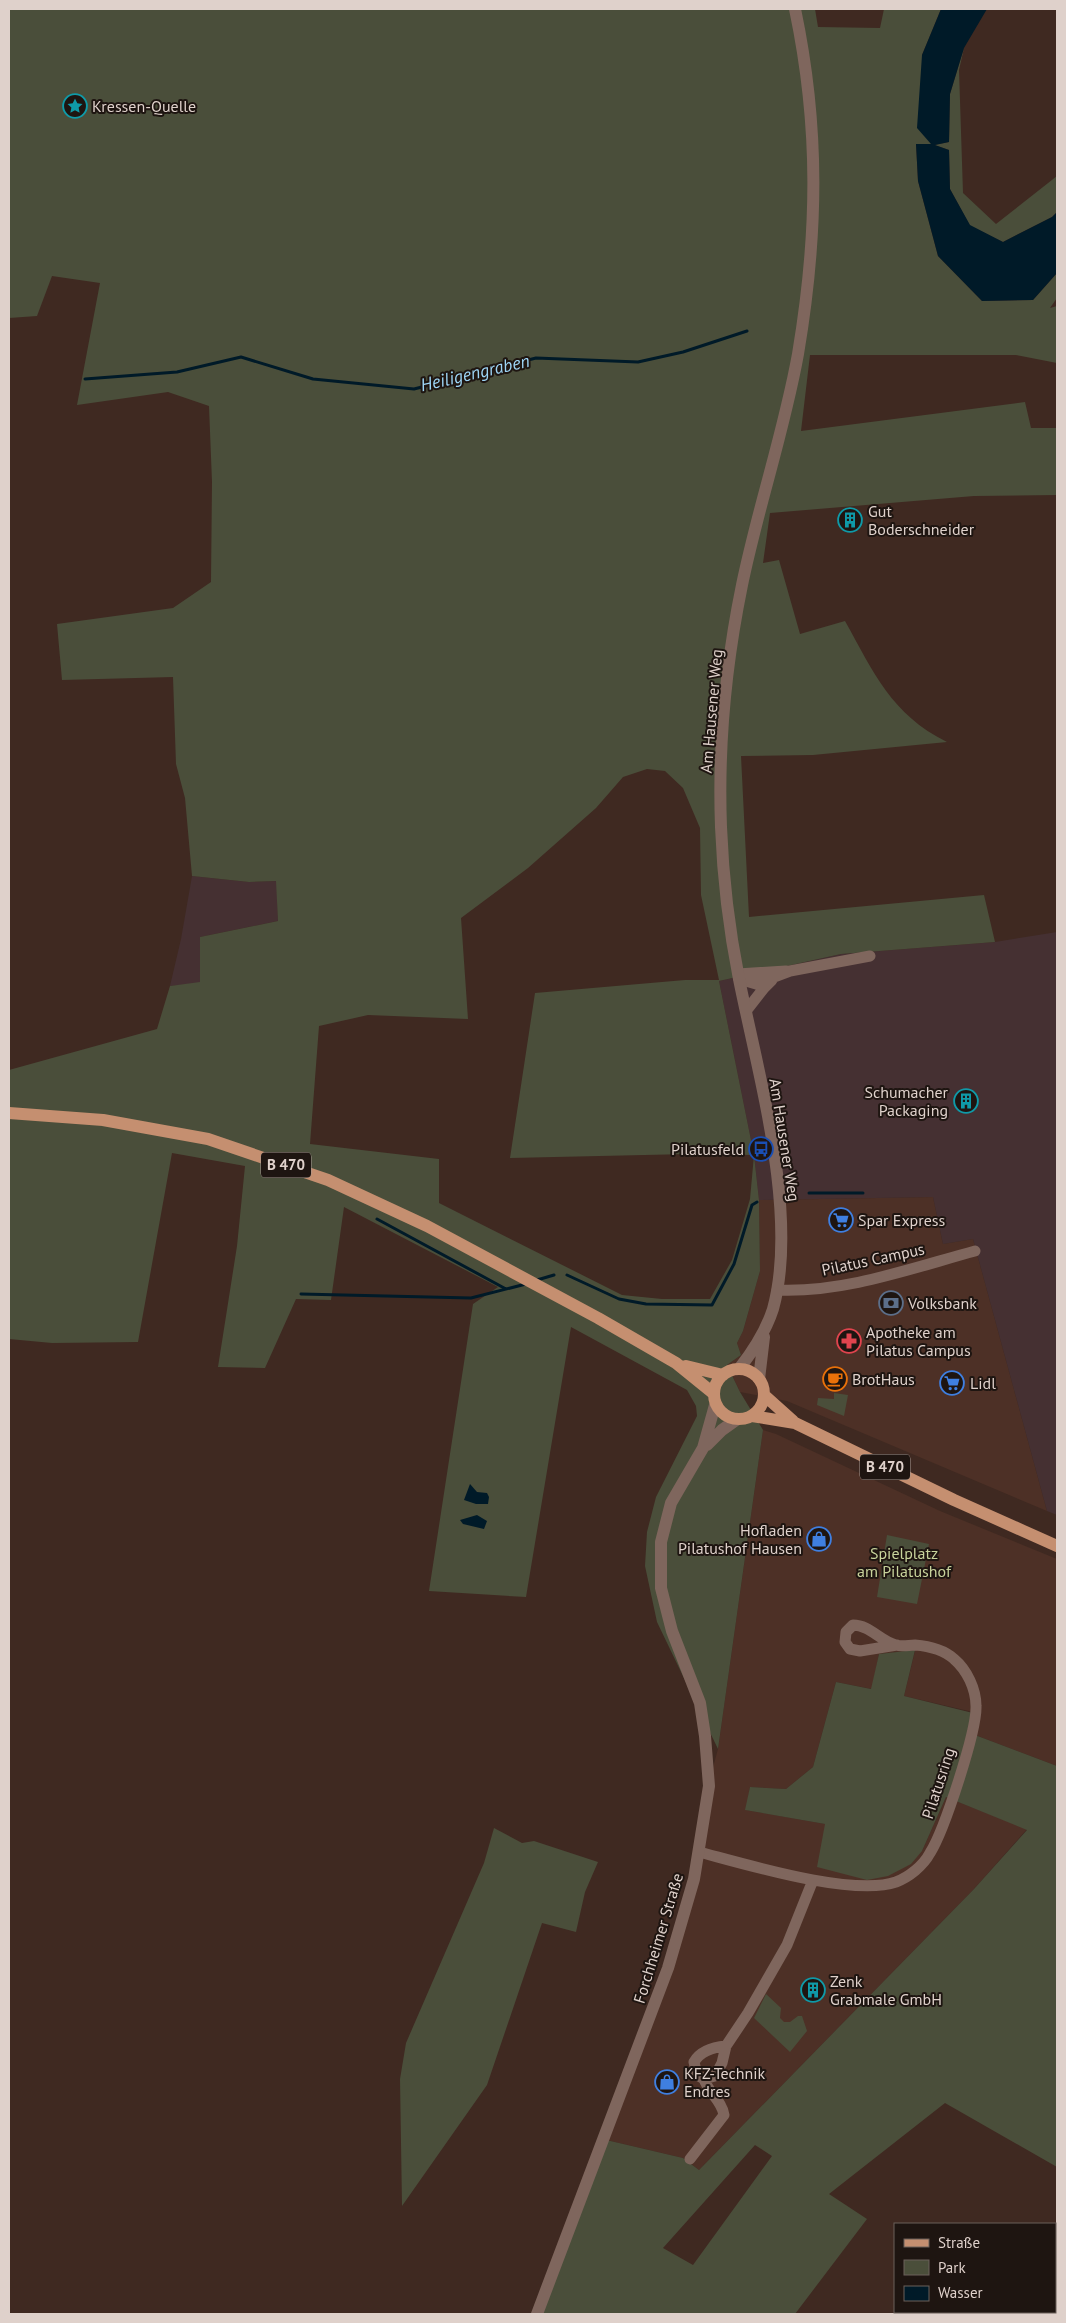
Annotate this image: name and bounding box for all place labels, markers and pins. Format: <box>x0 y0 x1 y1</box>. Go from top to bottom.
place icon: Kressen-Quelle <box>62 93 88 119</box>
place label: Kressen-Quelle <box>92 96 196 116</box>
place label: Gut Boderschneider <box>868 501 975 539</box>
building icon: Gut Boderschneider <box>837 507 863 533</box>
place label: Schumacher Packaging <box>864 1082 949 1120</box>
building icon: Schumacher Packaging <box>953 1088 979 1114</box>
bus stop icon: Pilatusfeld <box>748 1136 774 1162</box>
place label: Pilatusfeld <box>671 1139 744 1159</box>
supermarket icon: Spar Express <box>828 1207 854 1233</box>
place label: Spar Express <box>858 1210 946 1230</box>
bank icon: Volksbank <box>878 1290 904 1316</box>
place label: Volksbank <box>907 1293 977 1313</box>
place label: Apotheke am Pilatus Campus <box>866 1322 971 1360</box>
pharmacy icon: Apotheke am Pilatus Campus <box>836 1328 862 1354</box>
cafe icon: BrotHaus <box>822 1366 848 1392</box>
place label: BrotHaus <box>852 1369 915 1389</box>
supermarket icon: Lidl <box>939 1370 965 1396</box>
place label: Lidl <box>970 1373 996 1393</box>
place label: Hofladen Pilatushof Hausen <box>678 1520 802 1558</box>
shop icon: Hofladen Pilatushof Hausen <box>806 1526 832 1552</box>
place label: Zenk Grabmale GmbH <box>830 1971 942 2009</box>
building icon: Zenk Grabmale GmbH <box>800 1977 826 2003</box>
place label: KFZ-Technik Endres <box>684 2063 765 2101</box>
shop icon: KFZ-Technik Endres <box>654 2069 680 2095</box>

